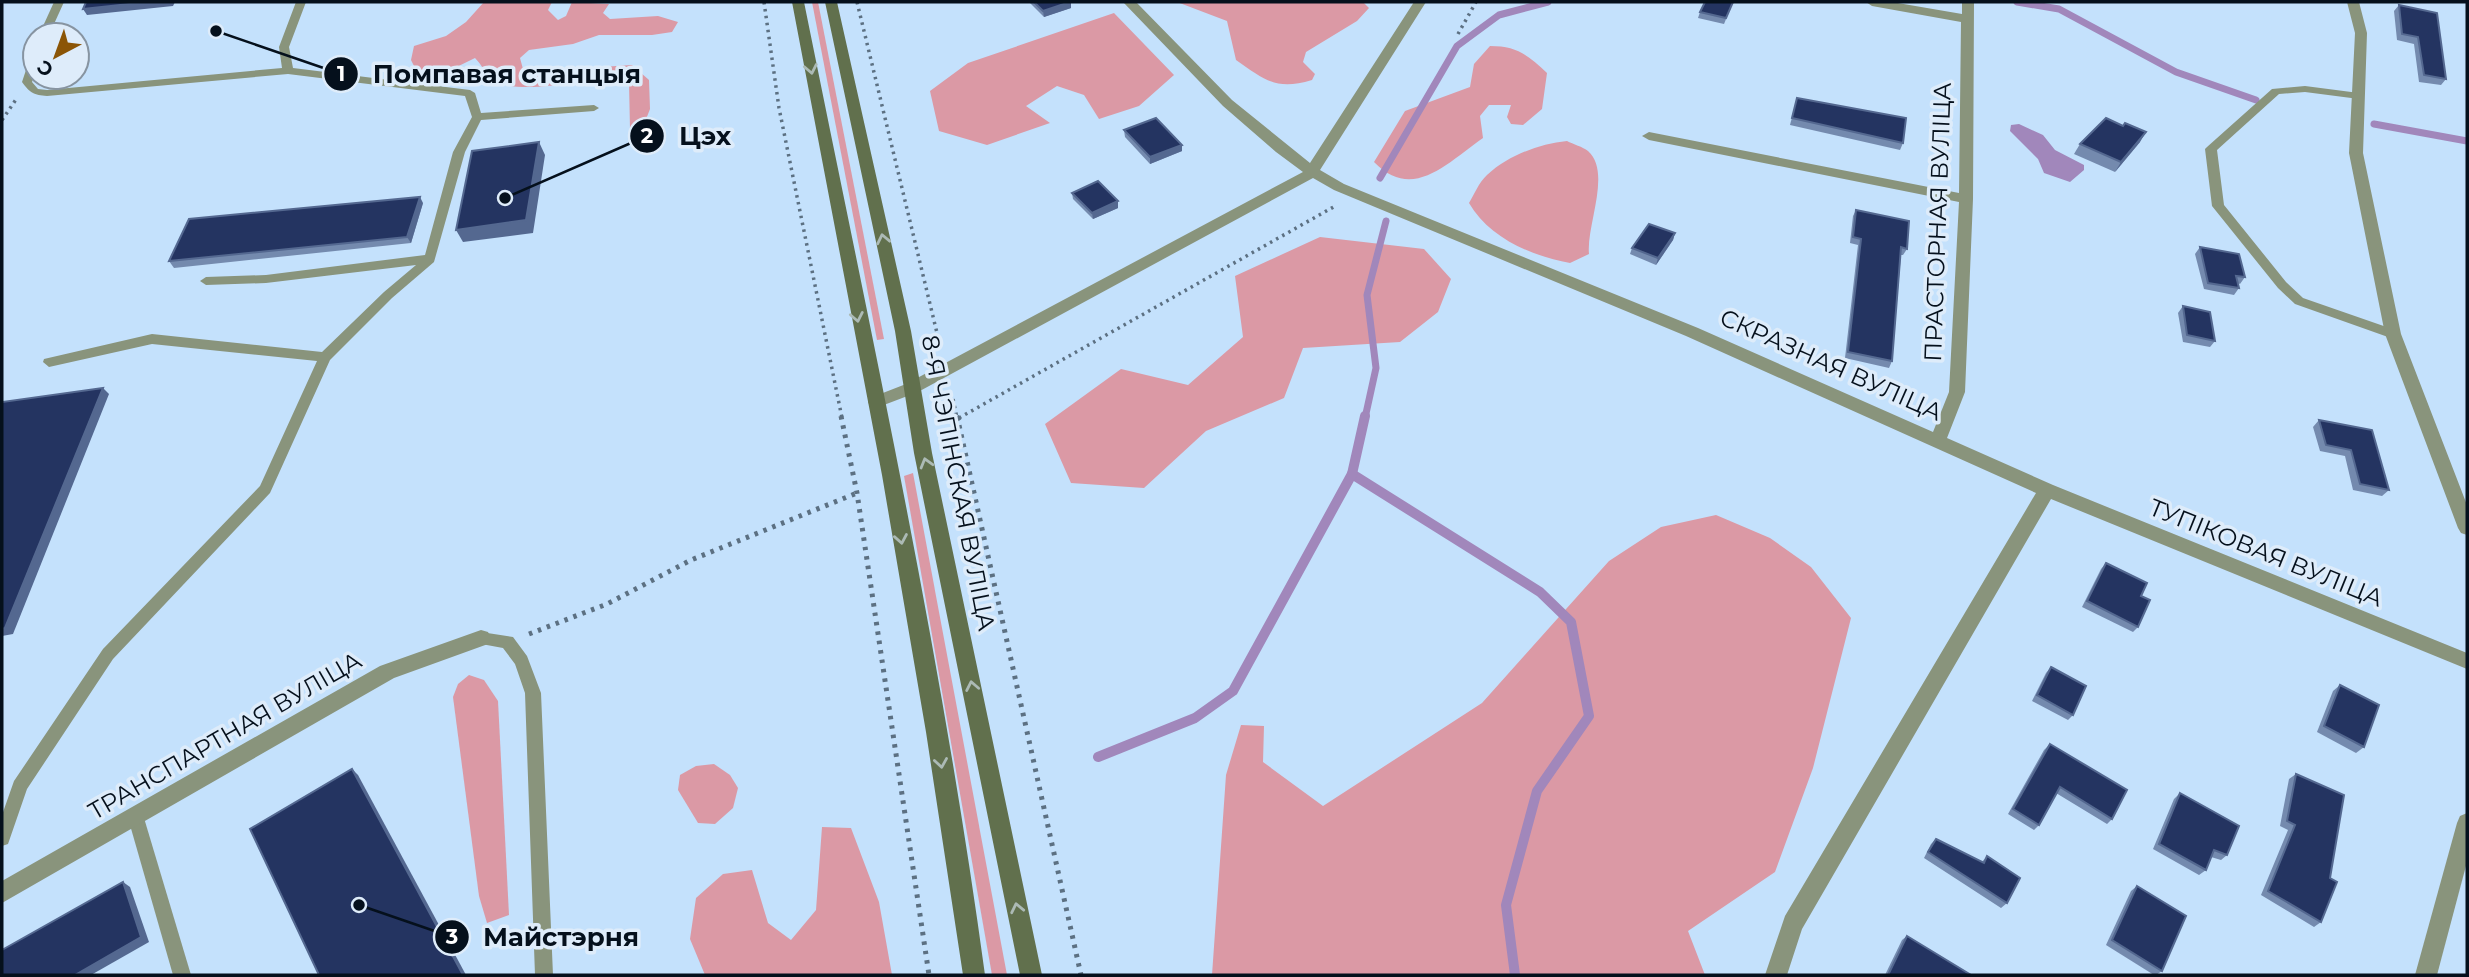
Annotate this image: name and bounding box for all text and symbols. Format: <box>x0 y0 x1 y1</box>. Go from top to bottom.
north arrow <box>21 21 91 91</box>
callout: Помпавая станцыя <box>324 51 655 98</box>
text: С <box>32 55 58 82</box>
text: Помпавая станцыя <box>373 58 641 90</box>
text: 1 <box>337 61 345 86</box>
one-way arrow <box>803 63 818 75</box>
street label: ПРАСТОРНАЯ ВУЛІЦА <box>1918 82 1957 362</box>
callout: Цэх <box>630 112 745 159</box>
text: Цэх <box>679 120 732 152</box>
text: 2 <box>641 123 653 148</box>
one-way arrow <box>877 233 892 245</box>
street label: СКРАЗНАЯ ВУЛІЦА <box>1716 302 1947 427</box>
one-way arrow <box>849 310 864 322</box>
street label: 8-Я ЧЭПІНСКАЯ ВУЛІЦА <box>916 333 1001 633</box>
one-way arrow <box>920 457 934 469</box>
street label: ТУПІКОВАЯ ВУЛІЦА <box>2145 492 2387 613</box>
one-way arrow <box>893 533 908 545</box>
street label: ТРАНСПАРТНАЯ ВУЛІЦА <box>83 645 367 826</box>
one-way arrow <box>965 680 980 692</box>
one-way arrow <box>933 757 948 769</box>
one-way arrow <box>1011 902 1026 914</box>
callout: Майстэрня <box>434 913 654 960</box>
text: Майстэрня <box>483 921 639 953</box>
text: 3 <box>445 924 458 949</box>

